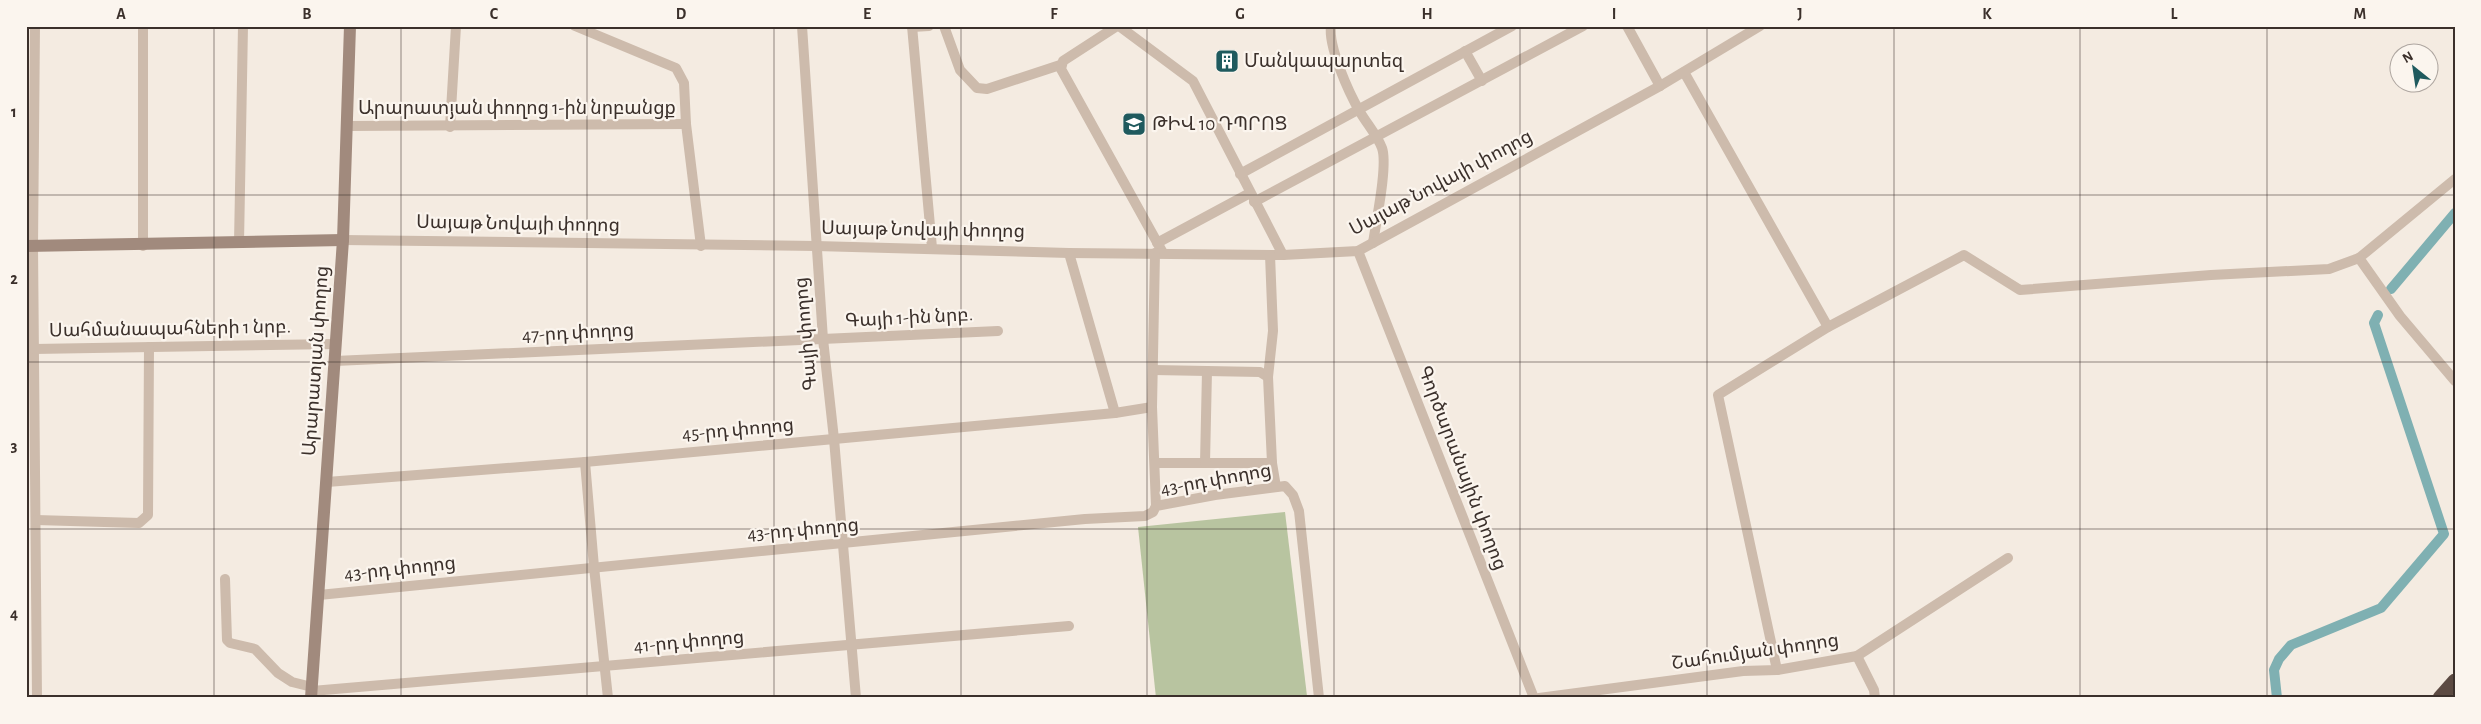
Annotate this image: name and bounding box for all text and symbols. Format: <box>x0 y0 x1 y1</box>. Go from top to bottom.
text: A <box>116 6 126 22</box>
text: B <box>302 6 312 22</box>
text: C <box>490 6 499 22</box>
text: D <box>676 6 687 22</box>
text: E <box>863 6 871 22</box>
text: F <box>1050 6 1058 22</box>
text: G <box>1235 6 1245 22</box>
text: H <box>1421 6 1433 22</box>
text: I <box>1612 6 1616 22</box>
text: J <box>1797 6 1803 22</box>
text: K <box>1982 6 1992 22</box>
text: L <box>2171 6 2178 22</box>
text: M <box>2354 6 2366 22</box>
north arrow <box>2388 42 2438 92</box>
building icon: Մանկապարտեզ <box>1214 48 1240 74</box>
text: N <box>2400 49 2416 66</box>
place label: Մանկապարտեզ <box>1244 51 1405 72</box>
street label: Արարատյան փողոց 1-ին նրբանցք <box>358 98 676 119</box>
text: 1 <box>11 104 17 120</box>
school or university icon: ԹԻՎ 10 ԴՊՐՈՑ <box>1121 111 1147 137</box>
place label: ԹԻՎ 10 ԴՊՐՈՑ <box>1152 115 1287 134</box>
street label: Սայաթ Նովայի փողոց <box>1347 127 1536 240</box>
street label: Սայաթ Նովայի փողոց <box>416 213 620 236</box>
street label: Սայաթ Նովայի փողոց <box>821 219 1025 242</box>
street label: Արարատյան փողոց <box>299 265 333 457</box>
text: 2 <box>10 271 18 287</box>
street label: Գայի փողոց <box>792 276 821 392</box>
street label: Գայի 1-ին նրբ․ <box>845 304 973 332</box>
street label: Սահմանապահների 1 նրբ. <box>49 316 291 342</box>
street label: 47-րդ փողոց <box>521 321 635 346</box>
street label: Գործարանային փողոց <box>1413 363 1511 573</box>
street label: 45-րդ փողոց <box>681 416 795 445</box>
text: 3 <box>11 438 18 454</box>
street label: 43-րդ փողոց <box>1159 461 1273 500</box>
street label: 43-րդ փողոց <box>746 516 860 545</box>
street label: 43-րդ փողոց <box>343 554 457 585</box>
text: 4 <box>10 606 18 622</box>
street label: 41-րդ փողոց <box>633 628 745 657</box>
street label: Շահումյան փողոց <box>1670 630 1840 674</box>

